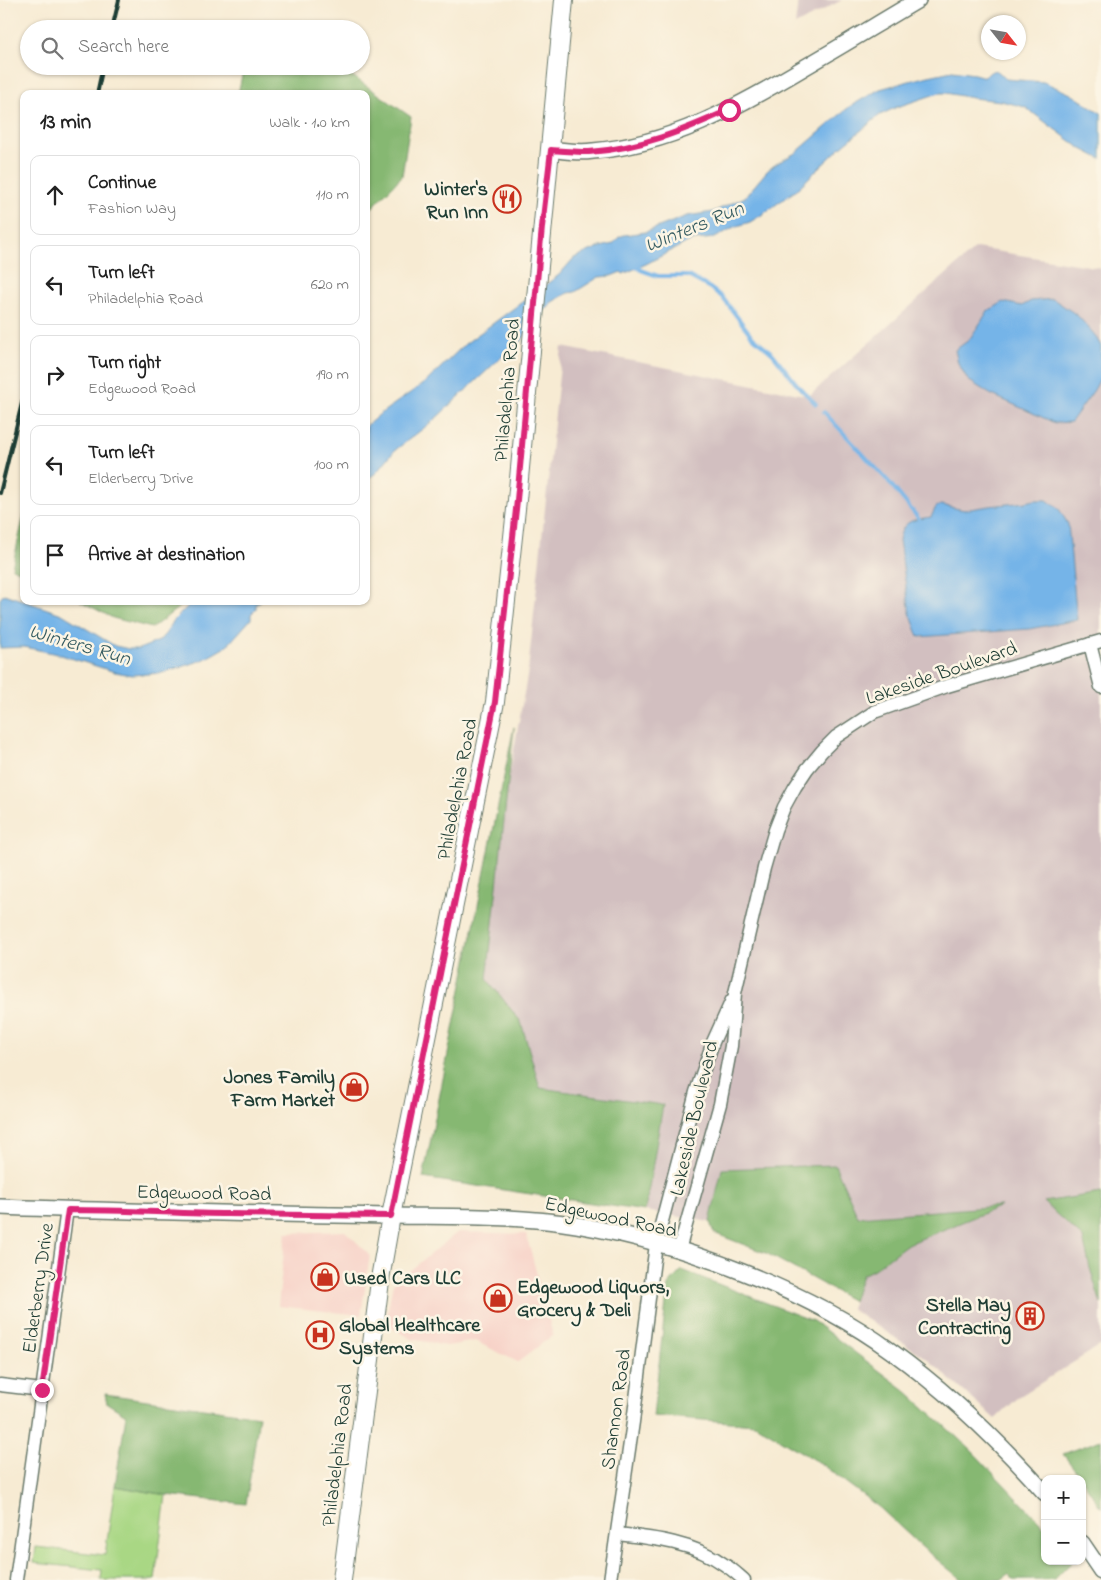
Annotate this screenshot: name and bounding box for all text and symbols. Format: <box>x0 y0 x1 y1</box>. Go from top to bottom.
north arrow <box>981 15 1026 60</box>
search box <box>20 20 370 75</box>
icon: search <box>38 34 66 62</box>
text: Search here <box>78 34 169 61</box>
route start <box>718 99 741 122</box>
text: 13 min <box>40 108 91 138</box>
text: Walk · 1.0 km <box>269 111 350 135</box>
text: Continue <box>88 170 156 197</box>
place label: Winter's Run Inn <box>424 176 488 228</box>
icon: ahead <box>41 181 69 209</box>
text: 110 m <box>315 183 349 207</box>
restaurant icon: Winter's Run Inn <box>492 184 522 214</box>
water label: Winters Run <box>641 194 749 261</box>
text: Fashion Way <box>88 197 176 221</box>
text: Turn left <box>88 260 155 287</box>
icon: left <box>41 271 69 299</box>
text: 620 m <box>311 273 349 297</box>
text: Philadelphia Road <box>88 287 203 311</box>
street label: Philadelphia Road <box>488 317 529 463</box>
text: Turn right <box>88 350 161 377</box>
icon: right <box>41 361 69 389</box>
text: 190 m <box>316 363 349 387</box>
text: Edgewood Road <box>88 377 196 401</box>
text: Turn left <box>88 440 155 467</box>
icon: left <box>41 451 69 479</box>
text: 100 m <box>314 453 349 477</box>
text: Elderberry Drive <box>88 467 193 491</box>
icon: arrive <box>41 541 69 569</box>
text: Arrive at destination <box>88 542 245 569</box>
water label: Winters Run <box>25 617 134 675</box>
street label: Lakeside Boulevard <box>862 635 1021 714</box>
street label: Philadelphia Road <box>430 716 486 863</box>
street label: Lakeside Boulevard <box>663 1038 727 1199</box>
place label: Jones Family Farm Market <box>223 1064 335 1116</box>
shop icon: Jones Family Farm Market <box>339 1072 369 1102</box>
street label: Edgewood Road <box>136 1179 272 1211</box>
street label: Edgewood Road <box>541 1190 679 1248</box>
street label: Elderberry Drive <box>16 1221 63 1356</box>
shop icon: Used Cars LLC <box>310 1262 340 1292</box>
place label: Used Cars LLC <box>344 1265 461 1294</box>
place label: Edgewood Liquors, Grocery & Deli <box>517 1274 670 1327</box>
shop icon: Edgewood Liquors, Grocery & Deli <box>483 1283 513 1313</box>
place label: Stella May Contracting <box>918 1292 1011 1345</box>
building icon: Stella May Contracting <box>1015 1301 1045 1331</box>
place label: Global Healthcare Systems <box>339 1312 481 1365</box>
hospital icon: Global Healthcare Systems <box>305 1320 335 1350</box>
street label: Shannon Road <box>595 1347 640 1472</box>
route end <box>31 1379 54 1402</box>
street label: Philadelphia Road <box>315 1382 362 1528</box>
map controls <box>1041 1475 1086 1565</box>
button: + <box>1041 1475 1086 1520</box>
button: − <box>1041 1520 1086 1565</box>

